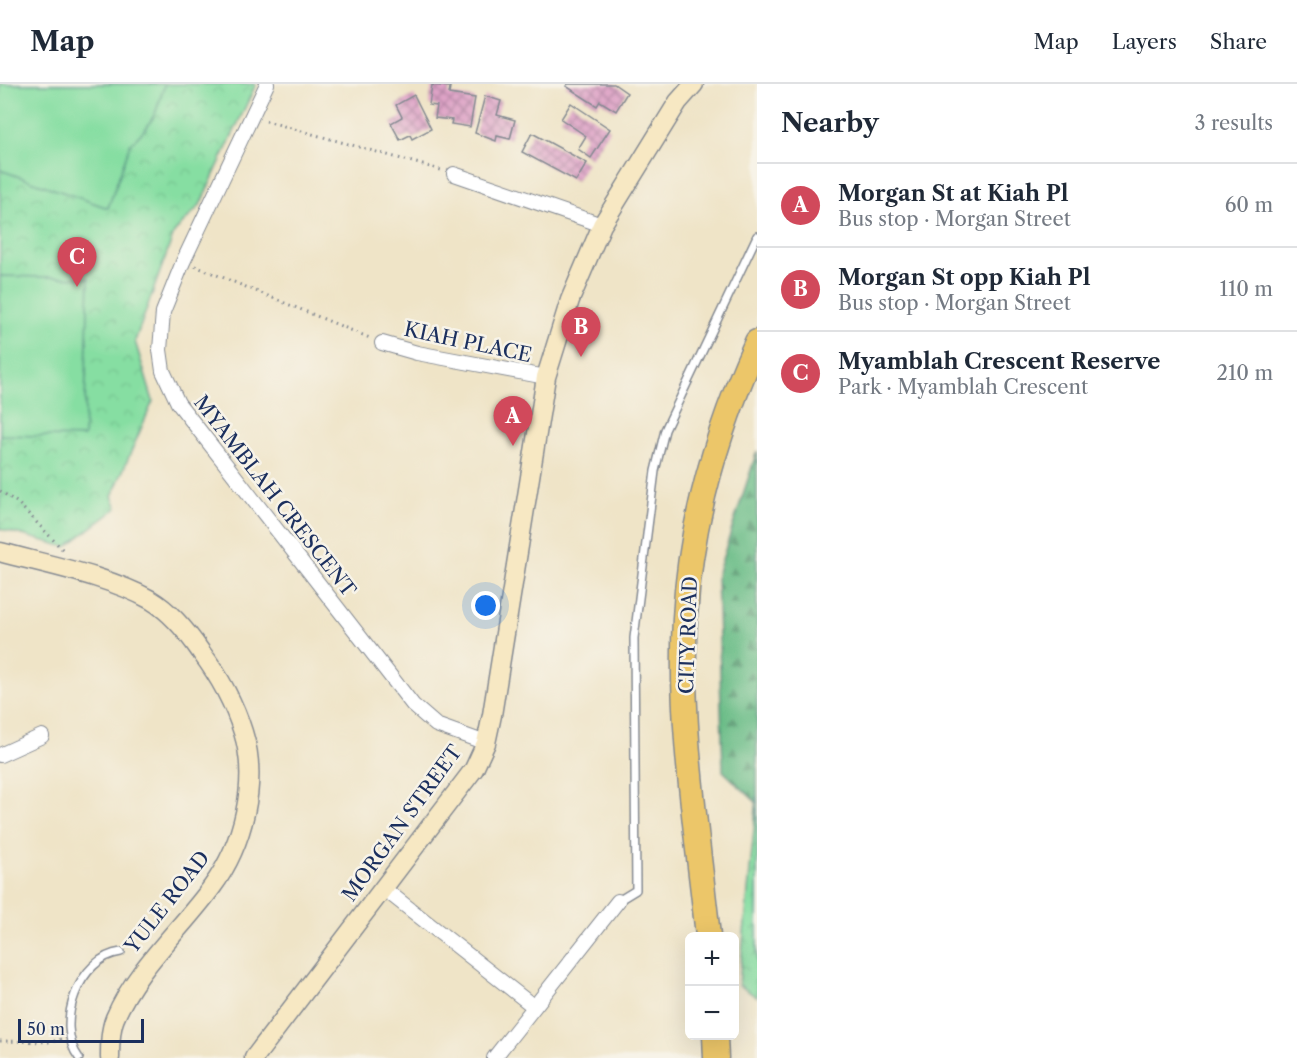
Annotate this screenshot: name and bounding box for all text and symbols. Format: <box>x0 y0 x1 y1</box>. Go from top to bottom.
text: Map <box>30 24 94 58</box>
text: Map <box>1034 29 1079 54</box>
text: Layers <box>1112 29 1177 54</box>
text: Share <box>1210 29 1267 54</box>
text: Nearby <box>781 107 879 139</box>
text: 3 results <box>1195 111 1273 135</box>
text: Morgan St at Kiah Pl <box>838 180 1069 207</box>
text: A <box>793 193 808 217</box>
text: 60 m <box>1225 193 1273 217</box>
text: Bus stop · Morgan Street <box>838 207 1071 231</box>
pin: C <box>58 238 97 287</box>
text: Morgan St opp Kiah Pl <box>838 264 1090 291</box>
text: B <box>793 277 808 301</box>
text: 110 m <box>1220 277 1273 301</box>
text: Bus stop · Morgan Street <box>838 291 1071 315</box>
pin: B <box>562 308 600 357</box>
street label: KIAH PLACE <box>402 317 534 367</box>
text: Myamblah Crescent Reserve <box>838 348 1160 375</box>
text: C <box>792 361 809 385</box>
text: 210 m <box>1216 361 1273 385</box>
text: Park · Myamblah Crescent <box>838 375 1088 399</box>
street label: MYAMBLAH CRESCENT <box>189 391 361 601</box>
pin: A <box>494 396 532 446</box>
street label: CITY ROAD <box>674 576 702 694</box>
your location <box>471 591 500 620</box>
street label: MORGAN STREET <box>337 740 467 906</box>
street label: YULE ROAD <box>119 846 214 959</box>
map controls <box>685 932 739 1040</box>
button: + <box>685 932 739 986</box>
button: − <box>685 986 739 1040</box>
scale bar <box>18 1016 144 1044</box>
text: 50 m <box>27 1019 65 1039</box>

